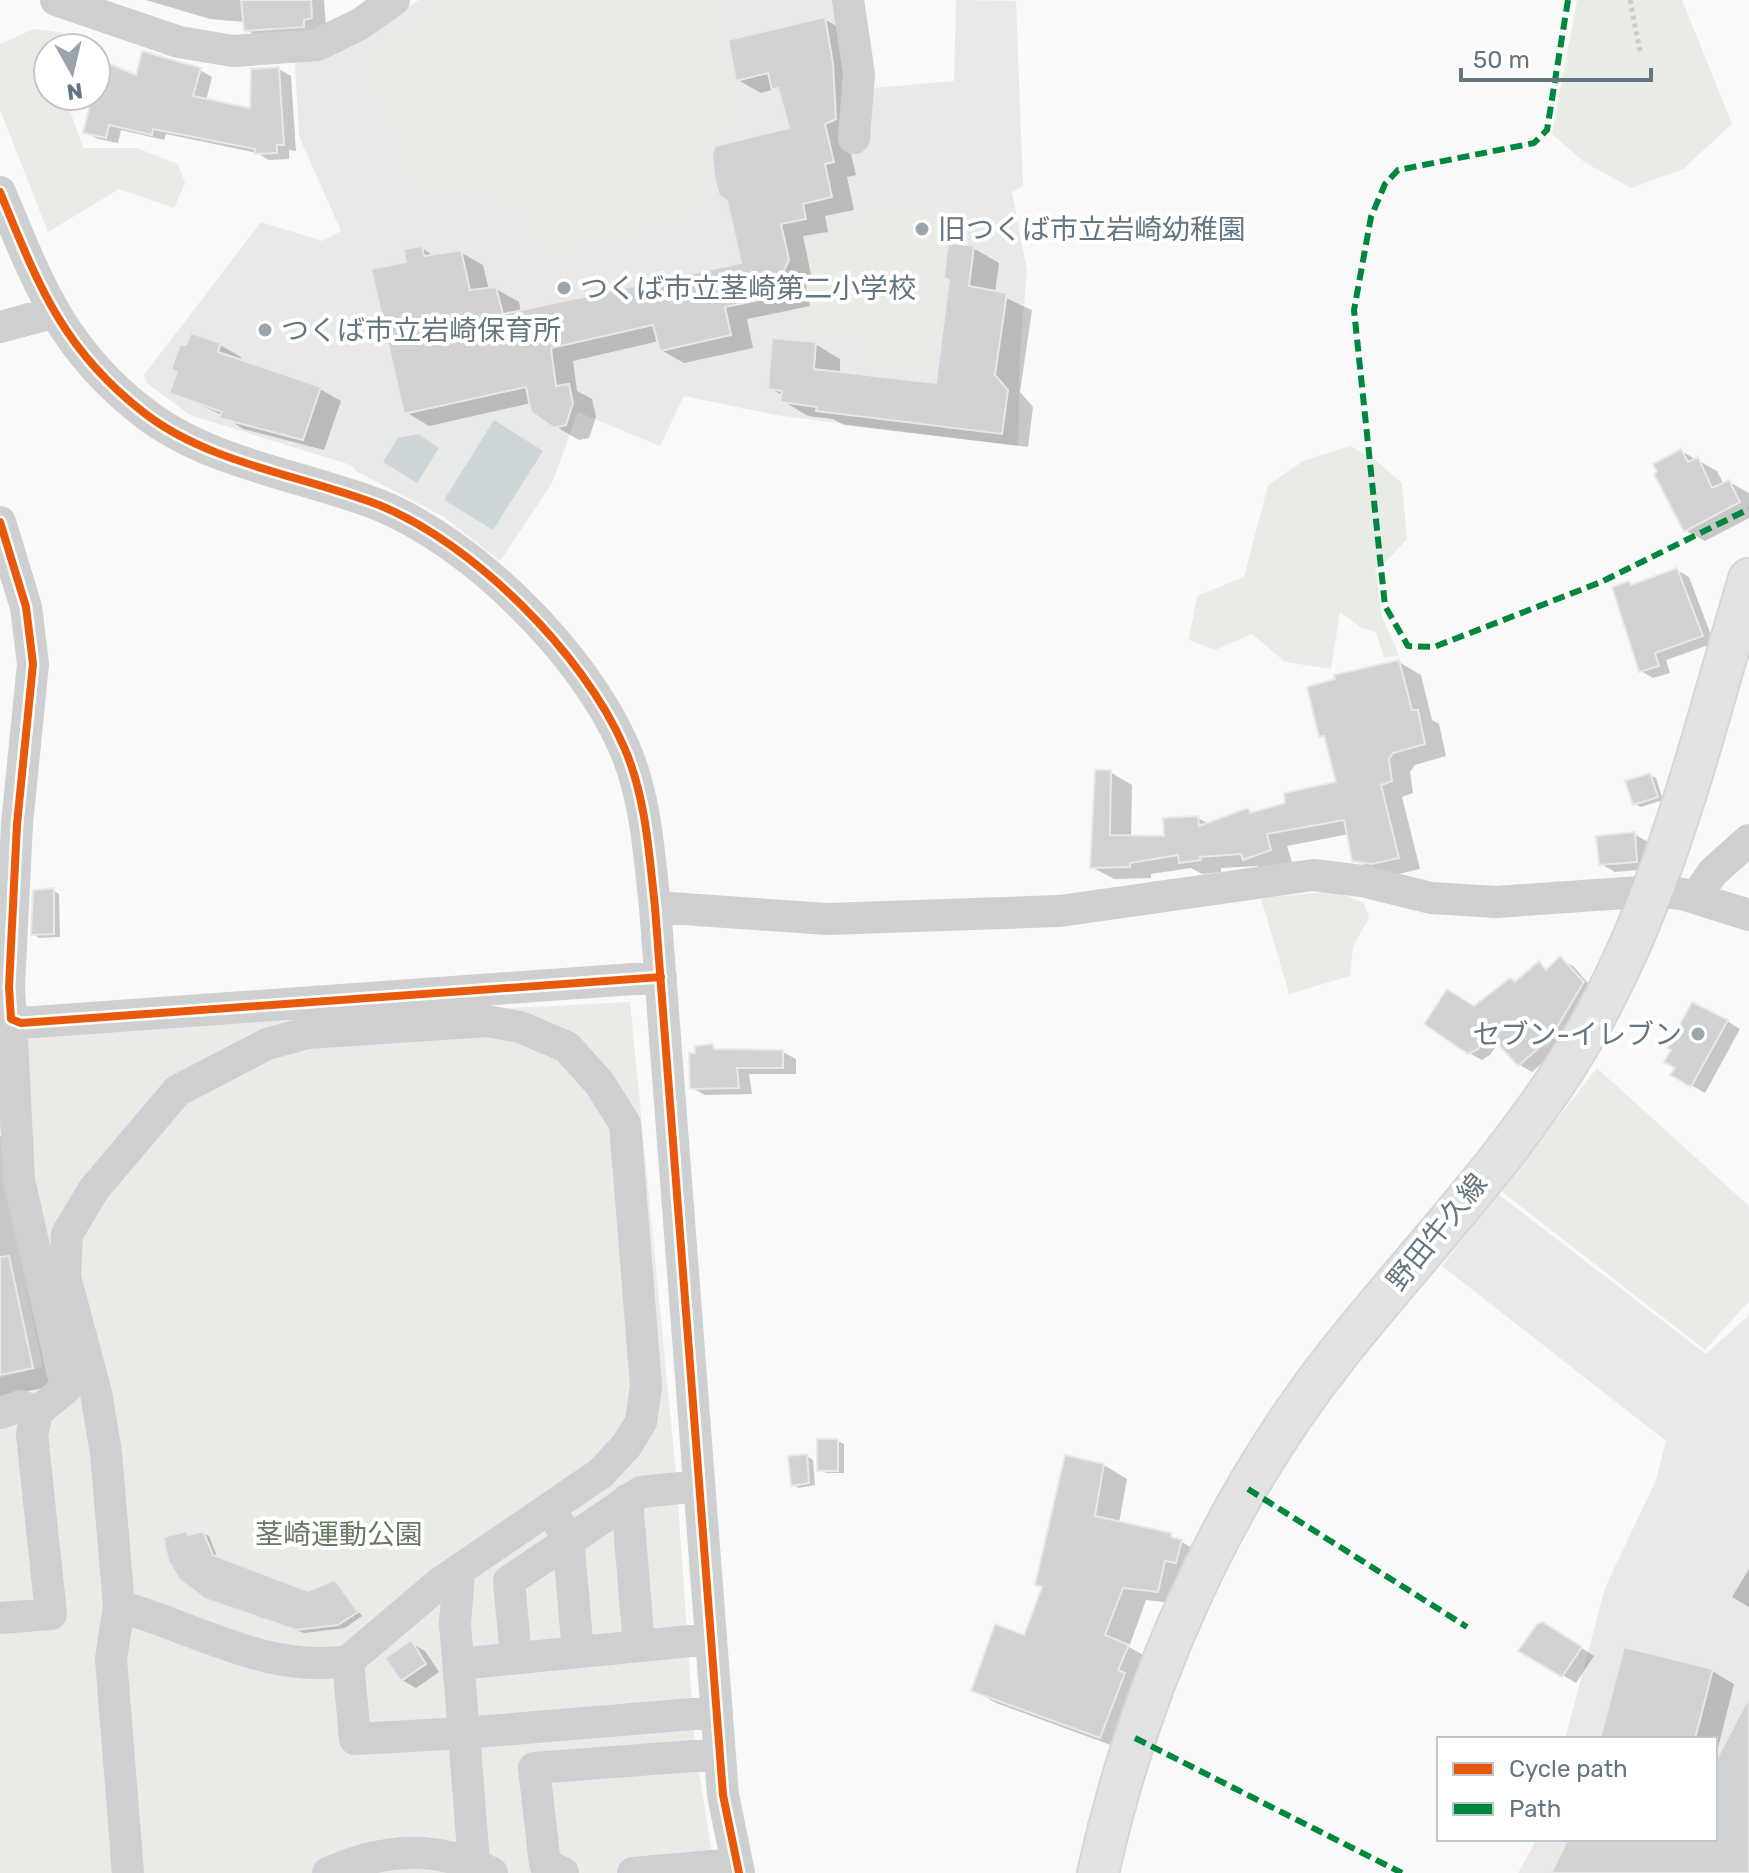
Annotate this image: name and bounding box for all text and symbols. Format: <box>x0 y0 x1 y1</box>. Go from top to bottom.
north arrow <box>32 32 112 112</box>
scale bar <box>1461 32 1651 82</box>
text: 50 m <box>1473 46 1530 74</box>
text: N <box>65 77 84 106</box>
place label: 旧つくば市立岩崎幼稚園 <box>938 213 1246 246</box>
marker: 旧つくば市立岩崎幼稚園 <box>913 220 931 238</box>
place label: つくば市立茎崎第二小学校 <box>580 272 916 305</box>
marker: つくば市立茎崎第二小学校 <box>555 279 573 297</box>
place label: つくば市立岩崎保育所 <box>281 314 561 347</box>
marker: つくば市立岩崎保育所 <box>256 321 274 339</box>
place label: セブン-イレブン <box>1472 1018 1682 1051</box>
marker: セブン-イレブン <box>1689 1025 1707 1043</box>
street label: 野田牛久線 <box>1380 1167 1494 1297</box>
park label: 茎崎運動公園 <box>255 1518 423 1551</box>
legend <box>1437 1737 1717 1841</box>
text: Cycle path <box>1509 1755 1628 1783</box>
text: Path <box>1509 1795 1561 1823</box>

